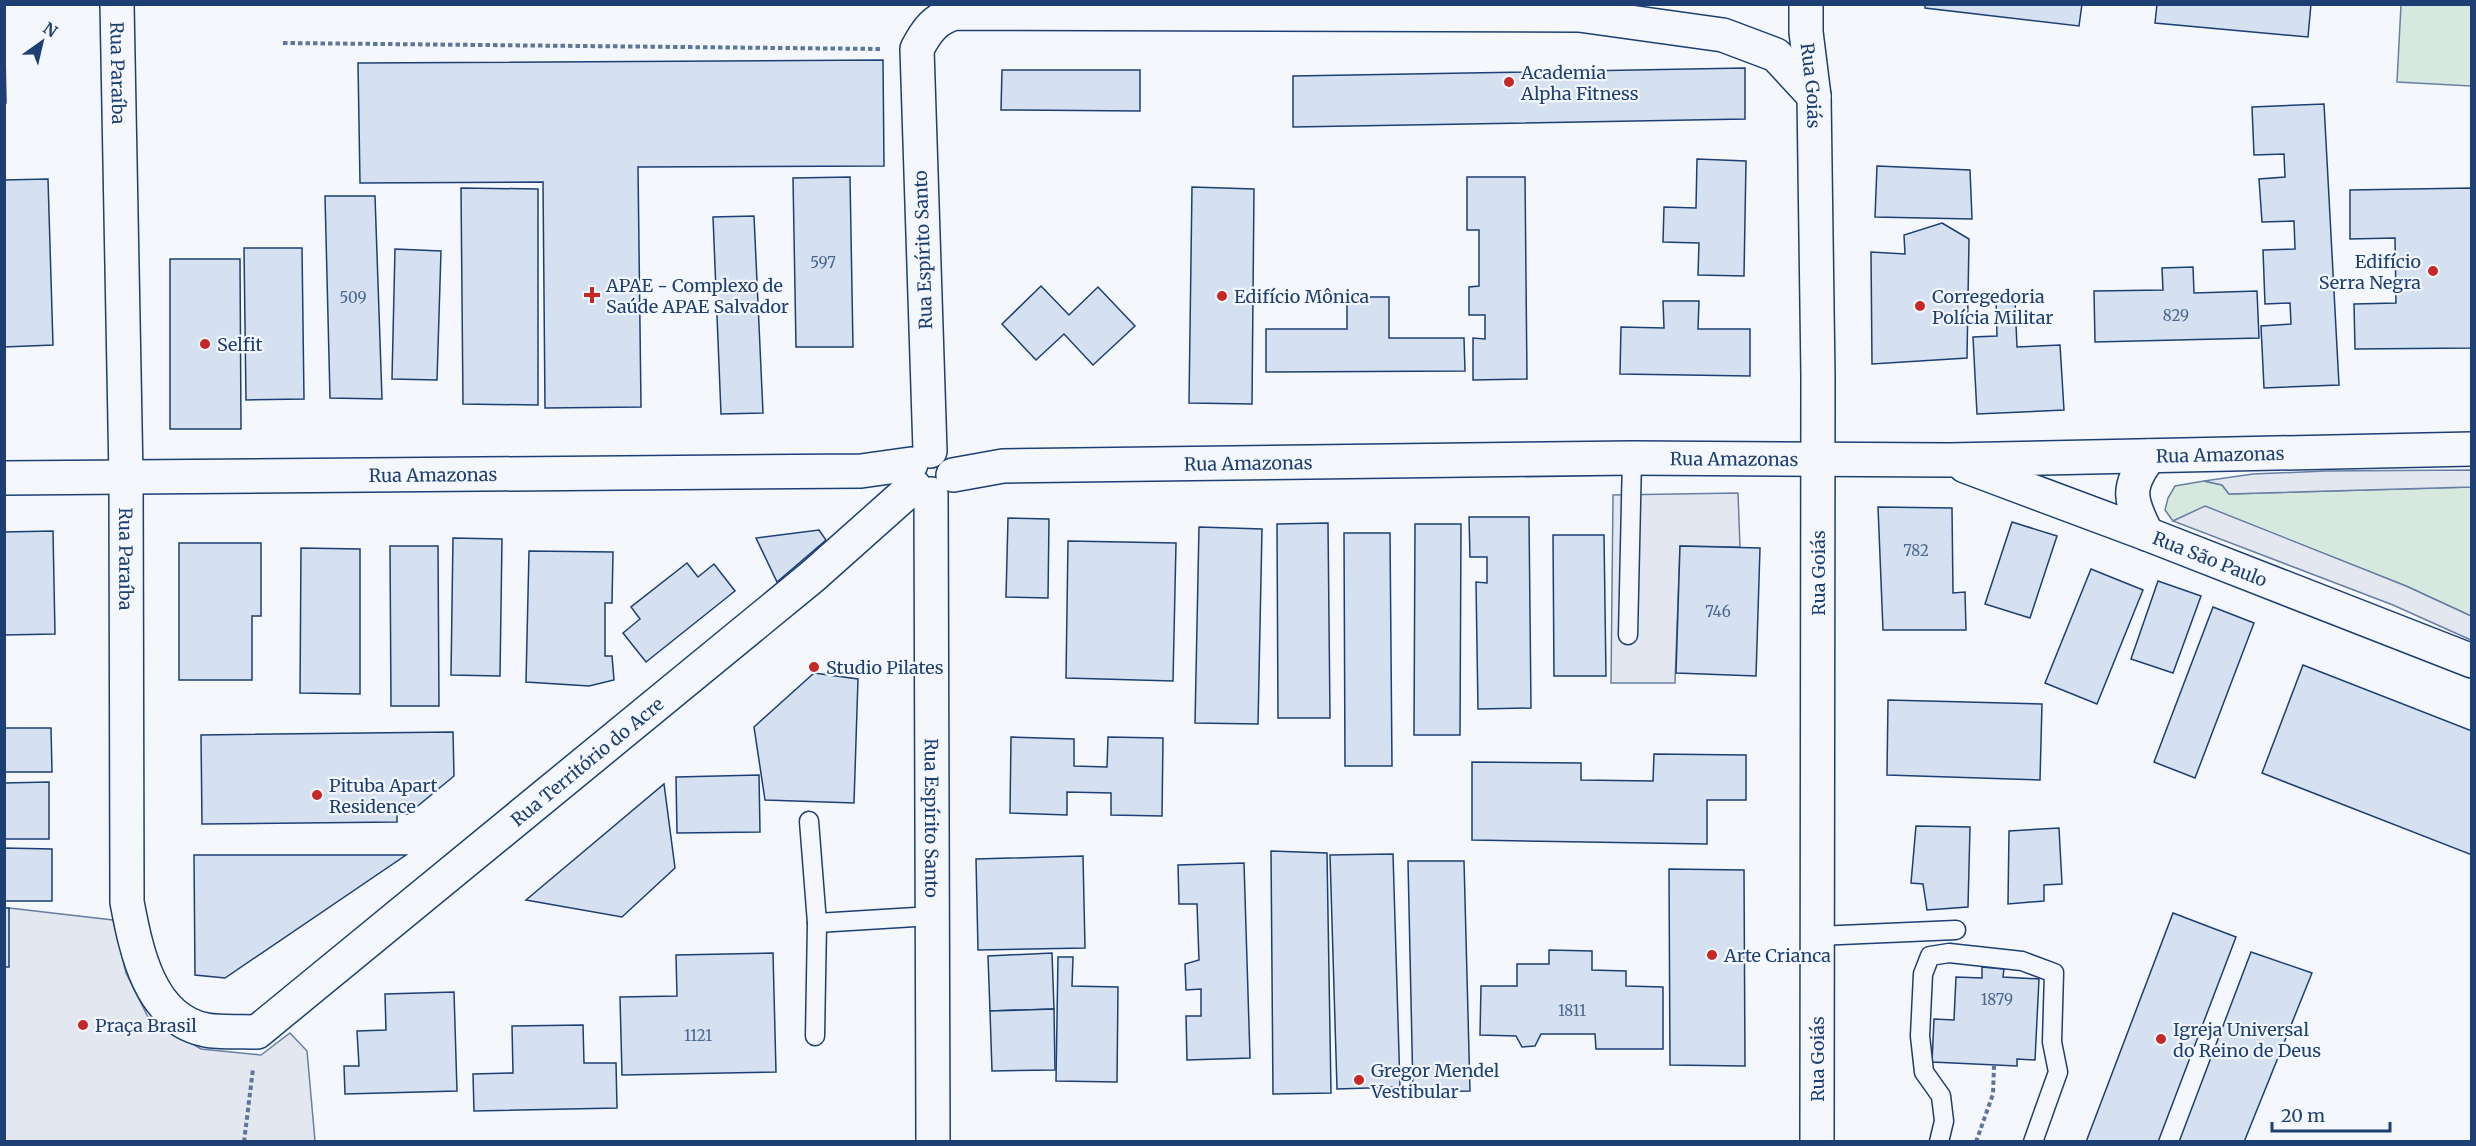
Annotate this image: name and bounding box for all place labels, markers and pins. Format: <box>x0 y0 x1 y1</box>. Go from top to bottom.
place label: Academia Alpha Fitness <box>1520 61 1639 105</box>
marker: Academia Alpha Fitness <box>1502 75 1516 89</box>
place label: Edifício Serra Negra <box>2319 250 2421 294</box>
marker: Edifício Serra Negra <box>2426 264 2440 278</box>
place label: APAE - Complexo de Saúde APAE Salvador <box>605 274 789 318</box>
place label: Edifício Mônica <box>1234 285 1369 308</box>
place label: Corregedoria Polícia Militar <box>1932 285 2053 329</box>
marker: APAE - Complexo de Saúde APAE Salvador <box>583 286 601 304</box>
marker: Edifício Mônica <box>1215 289 1229 303</box>
marker: Corregedoria Polícia Militar <box>1913 299 1927 313</box>
place label: Selfit <box>217 333 263 356</box>
marker: Selfit <box>198 337 212 351</box>
place label: Studio Pilates <box>826 656 944 679</box>
marker: Studio Pilates <box>807 660 821 674</box>
place label: Pituba Apart Residence <box>329 774 438 818</box>
marker: Pituba Apart Residence <box>310 788 324 802</box>
place label: Arte Crianca <box>1723 944 1831 967</box>
marker: Arte Crianca <box>1705 948 1719 962</box>
place label: Praça Brasil <box>95 1014 197 1037</box>
marker: Praça Brasil <box>76 1018 90 1032</box>
place label: Igreja Universal do Reino de Deus <box>2173 1018 2321 1062</box>
marker: Igreja Universal do Reino de Deus <box>2154 1032 2168 1046</box>
place label: Gregor Mendel Vestibular <box>1370 1059 1500 1103</box>
marker: Gregor Mendel Vestibular <box>1352 1073 1366 1087</box>

